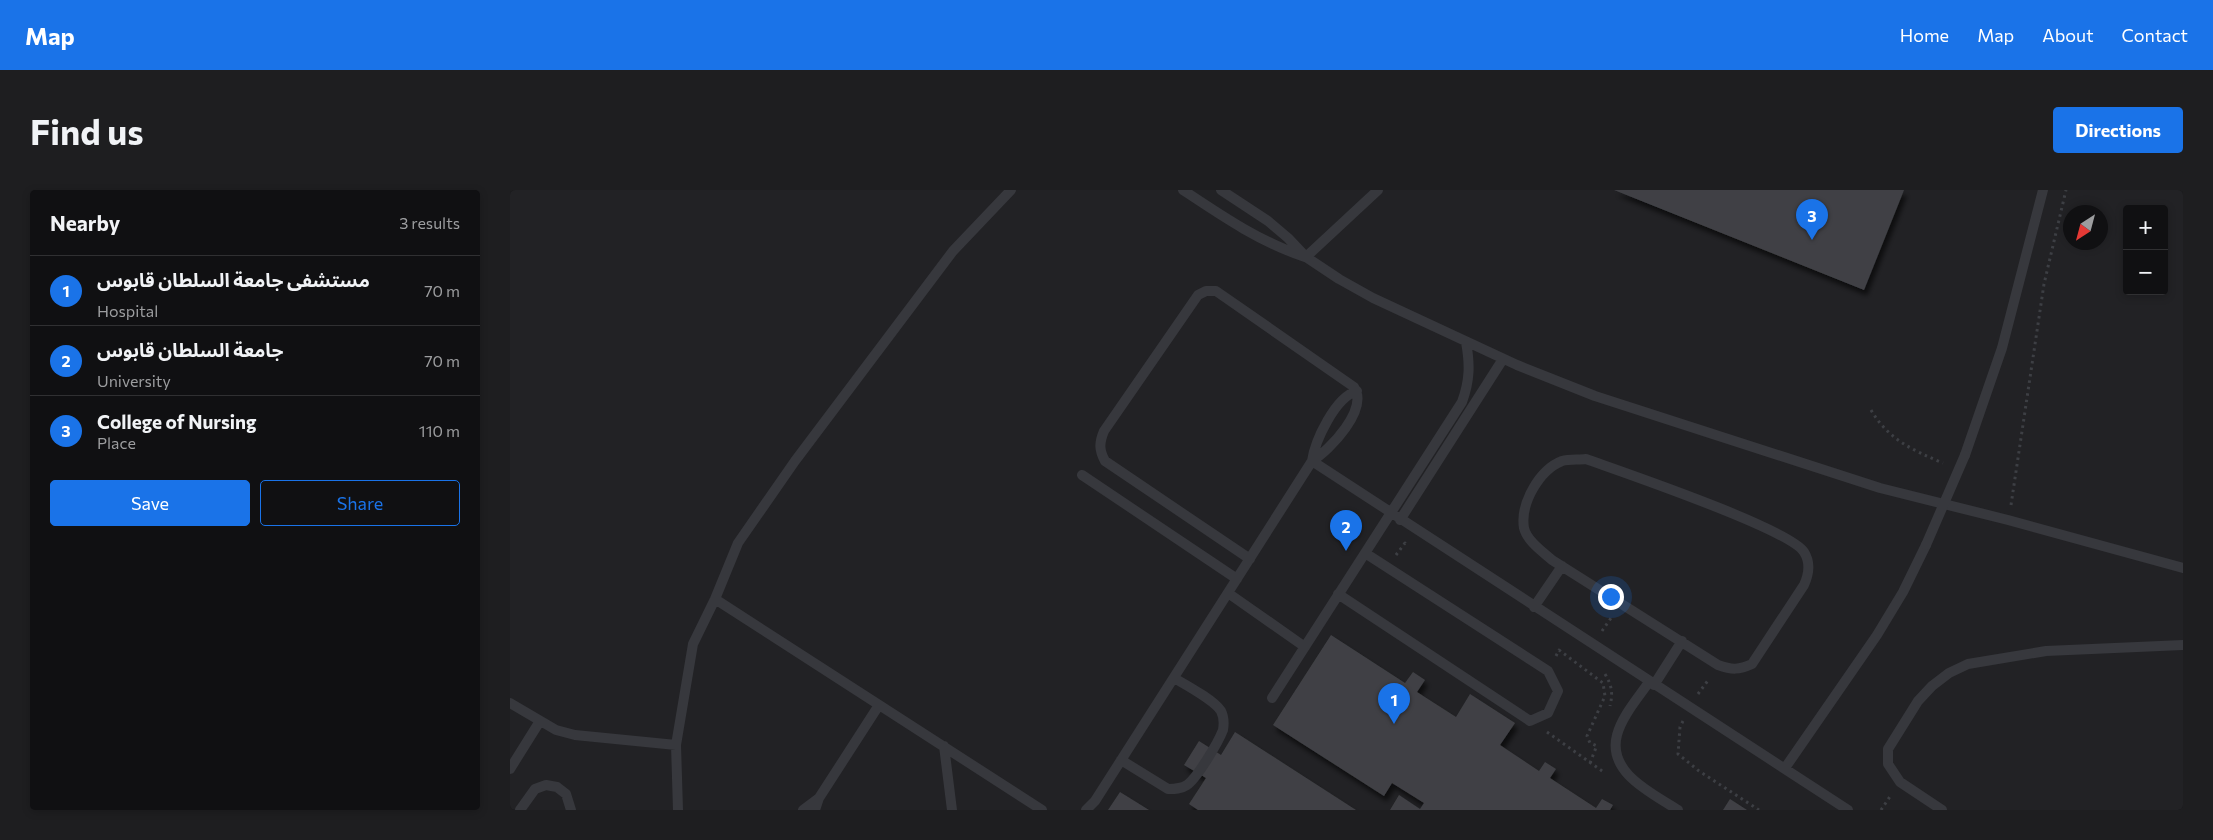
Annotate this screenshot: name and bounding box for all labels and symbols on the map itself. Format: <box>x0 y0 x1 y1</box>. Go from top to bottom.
pin: 3 <box>1796 199 1828 240</box>
north arrow <box>2063 205 2108 250</box>
pin: 2 <box>1330 510 1362 551</box>
your location <box>1598 584 1624 610</box>
pin: 1 <box>1378 683 1410 724</box>

